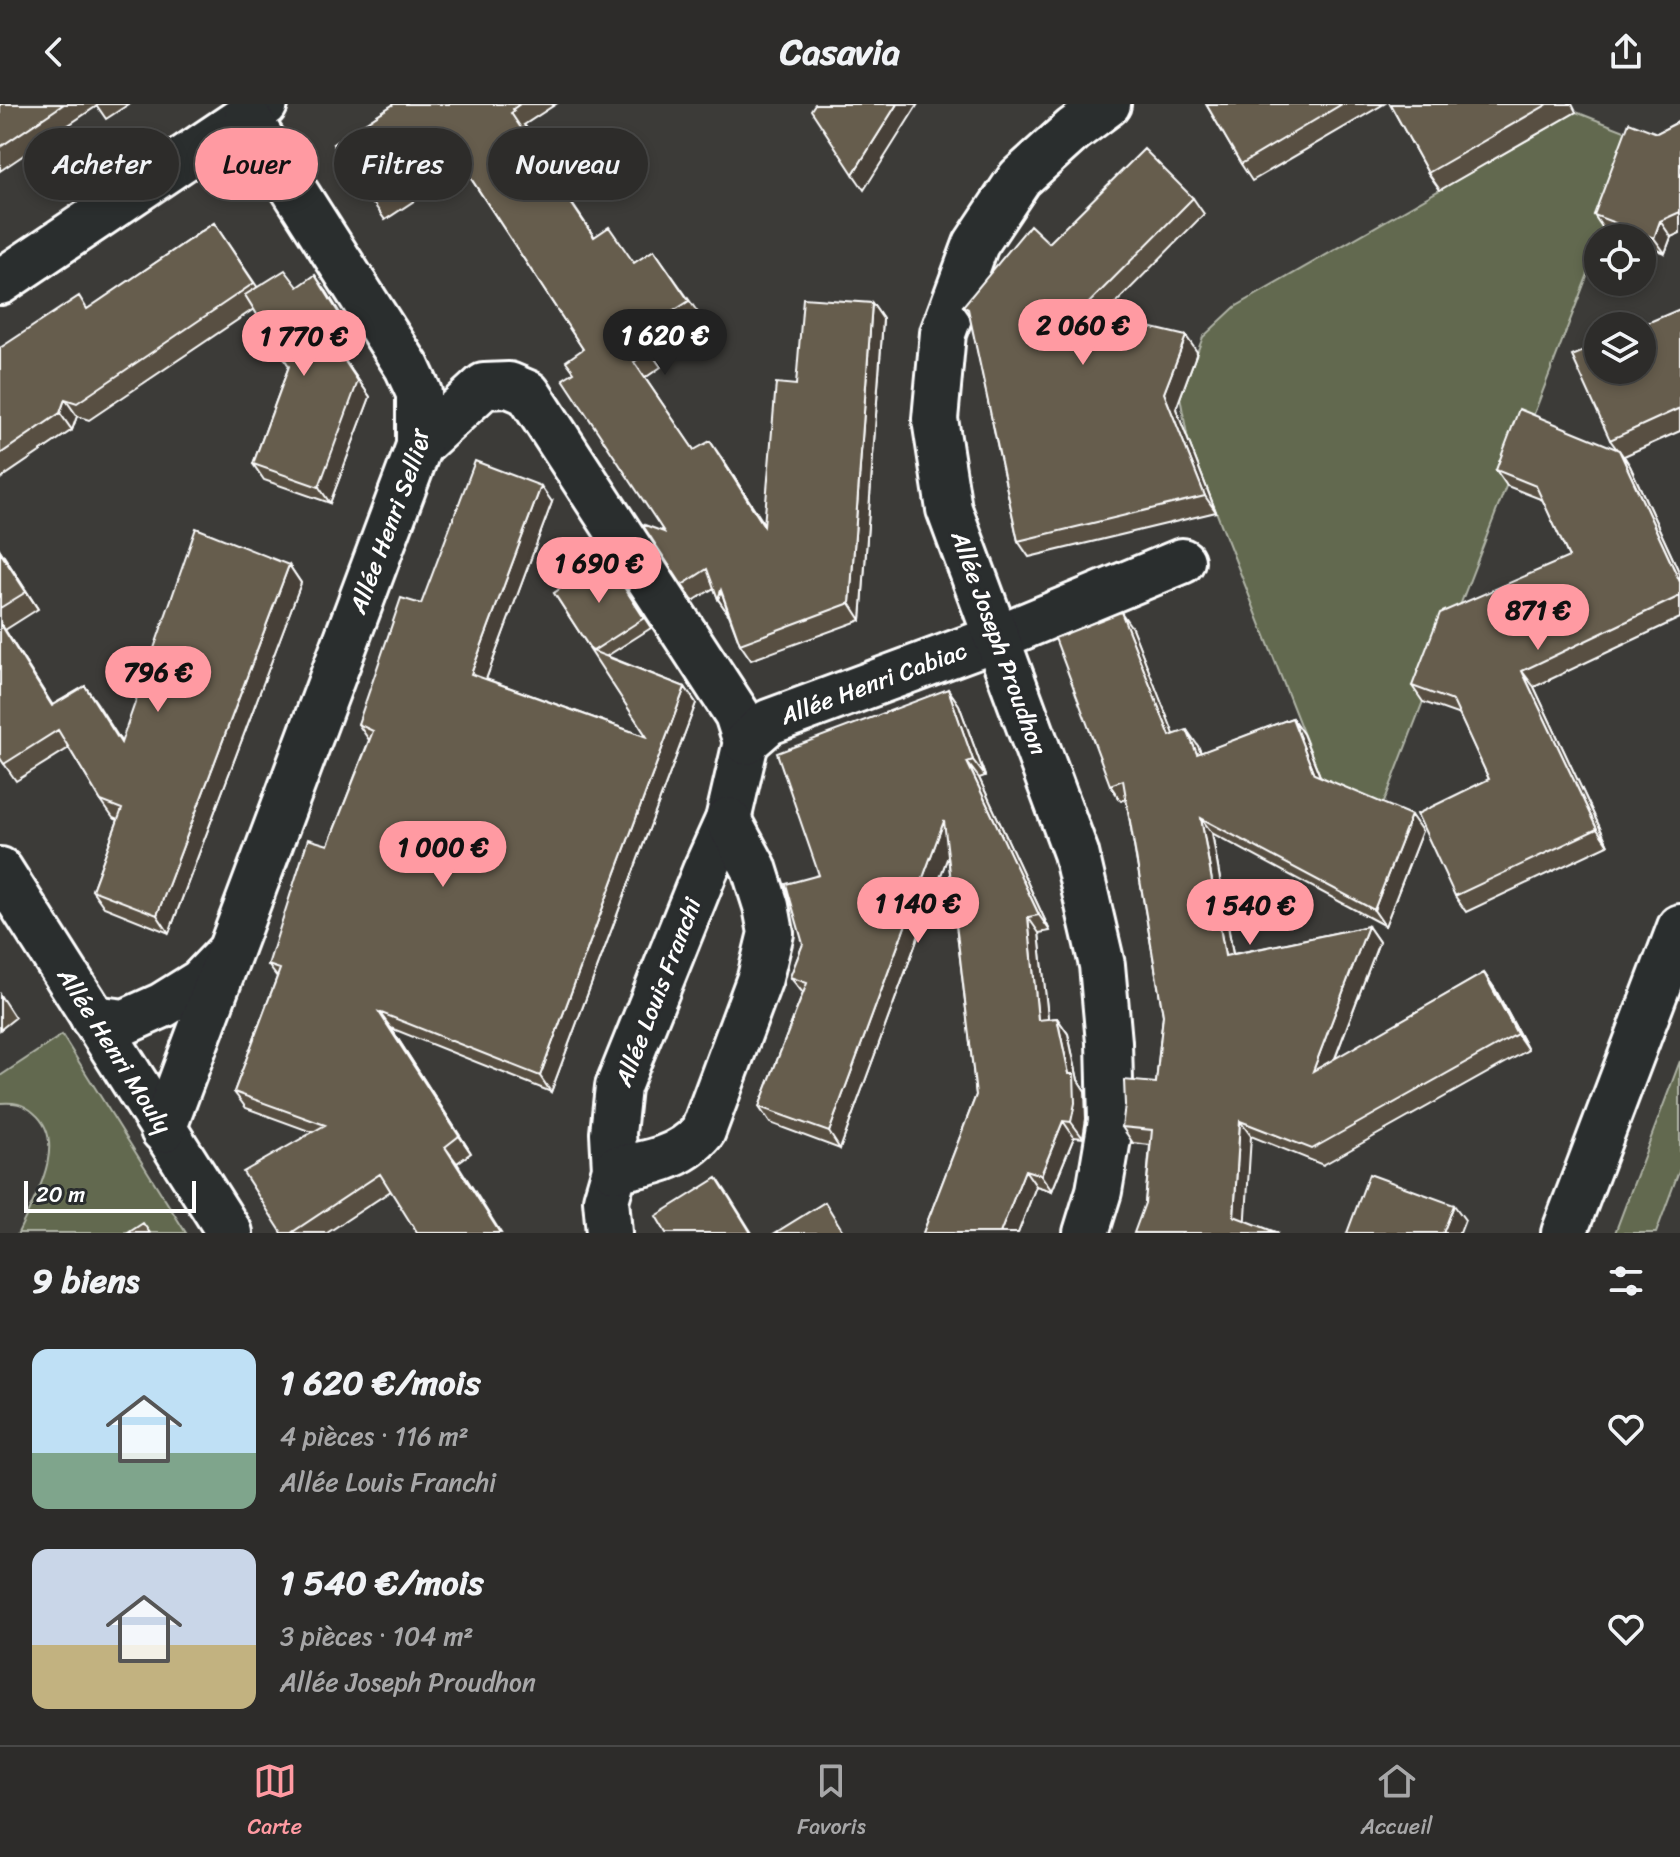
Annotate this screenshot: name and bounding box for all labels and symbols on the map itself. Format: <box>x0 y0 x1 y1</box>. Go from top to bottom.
pin: 2 060 € <box>1009 299 1157 367</box>
pin: 1 620 € <box>591 309 739 377</box>
pin: 1 770 € <box>230 310 378 378</box>
street label: Allée Henri Sellier <box>337 427 440 621</box>
street label: Allée Joseph Proudhon <box>939 524 1059 761</box>
pin: 1 690 € <box>525 537 673 605</box>
pin: 871 € <box>1482 584 1594 652</box>
street label: Allée Henri Cabiac <box>773 630 973 737</box>
pin: 796 € <box>102 646 214 714</box>
pin: 1 000 € <box>369 821 517 889</box>
pin: 1 140 € <box>844 877 992 945</box>
pin: 1 540 € <box>1176 879 1324 947</box>
street label: Allée Louis Franchi <box>602 891 713 1094</box>
street label: Allée Henri Mouly <box>45 958 184 1143</box>
scale bar <box>24 1177 196 1213</box>

